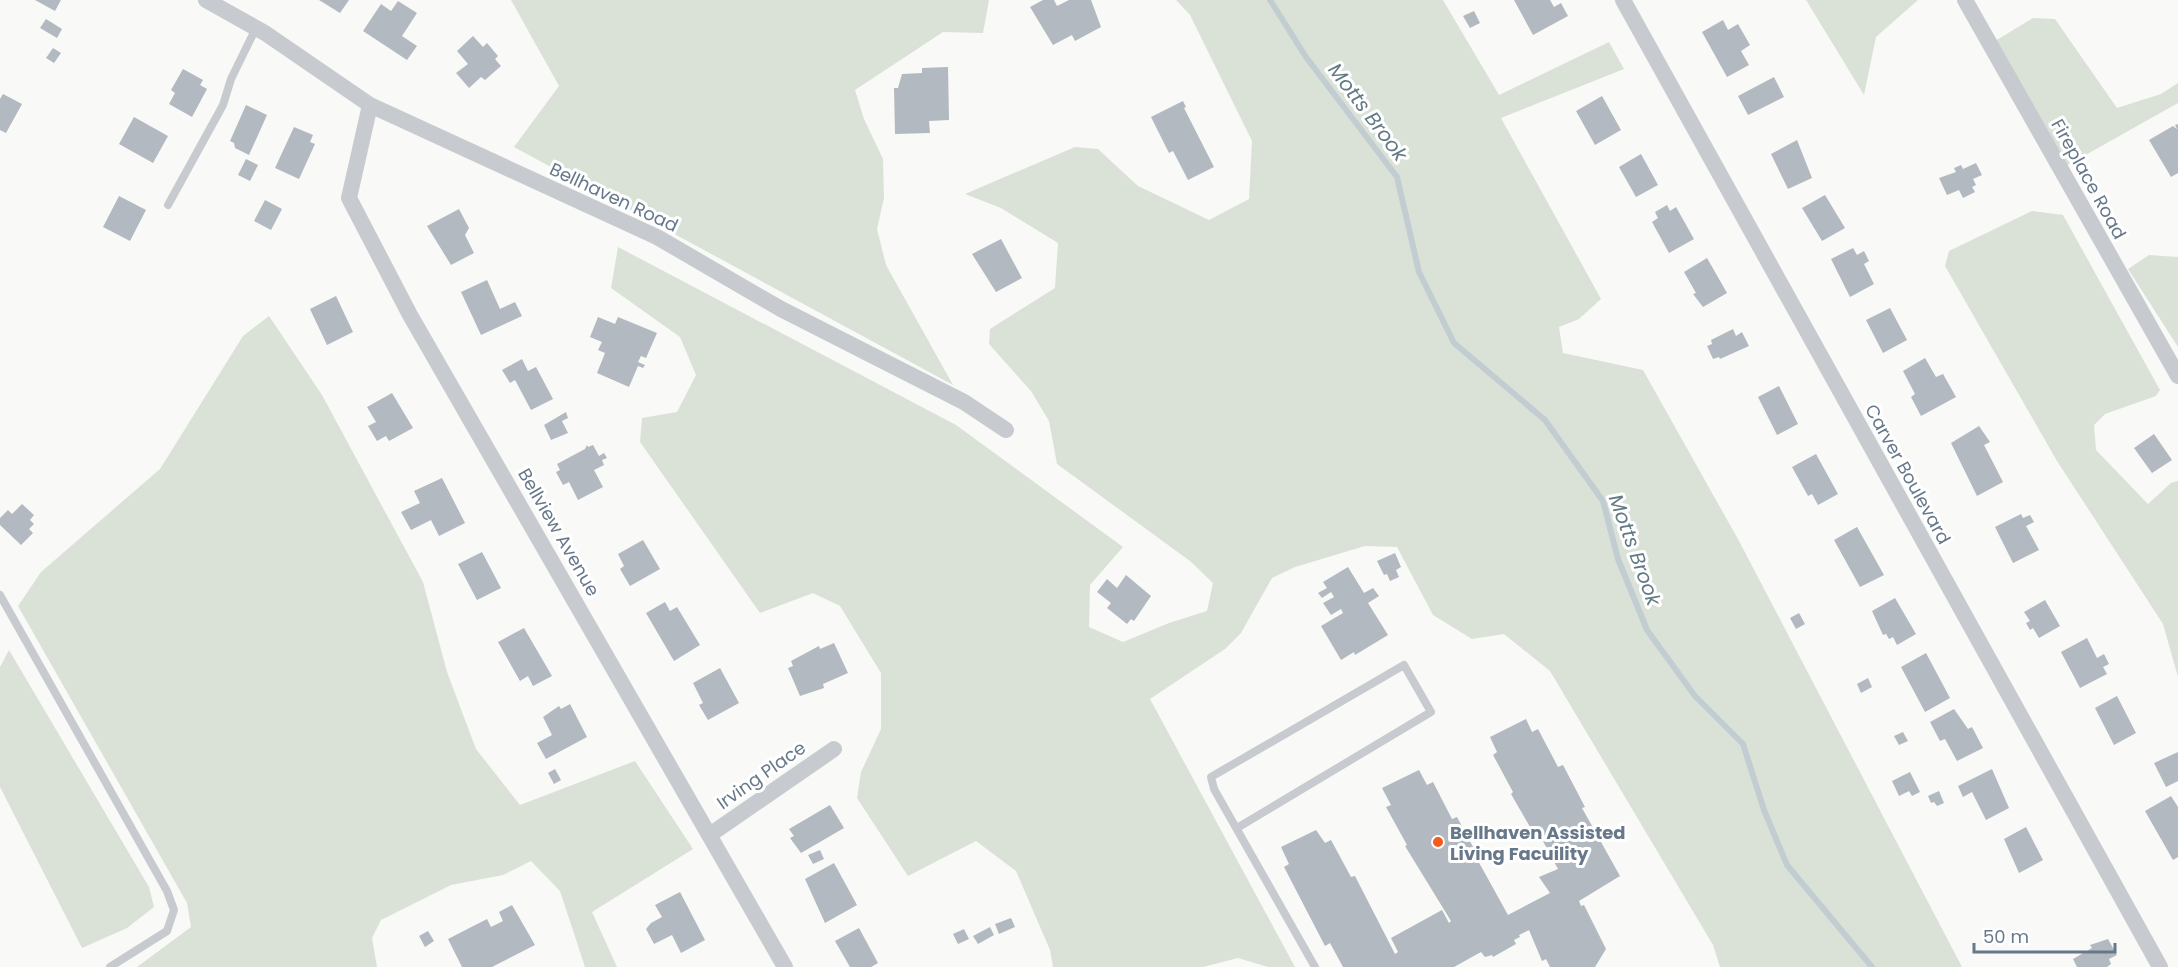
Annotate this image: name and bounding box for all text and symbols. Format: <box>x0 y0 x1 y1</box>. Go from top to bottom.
water label: Motts Brook <box>1322 57 1415 168</box>
street label: Fireplace Road <box>2046 114 2132 244</box>
street label: Bellhaven Road <box>546 156 682 238</box>
street label: Carver Boulevard <box>1859 400 1957 548</box>
street label: Bellview Avenue <box>512 463 606 601</box>
water label: Motts Brook <box>1602 490 1669 611</box>
street label: Irving Place <box>712 735 810 815</box>
place label: Bellhaven Assisted Living Facuility <box>1450 820 1626 866</box>
marker: Bellhaven Assisted Living Facuility <box>1431 835 1445 849</box>
scale bar <box>1974 916 2115 954</box>
text: 50 m <box>1983 924 2029 949</box>

